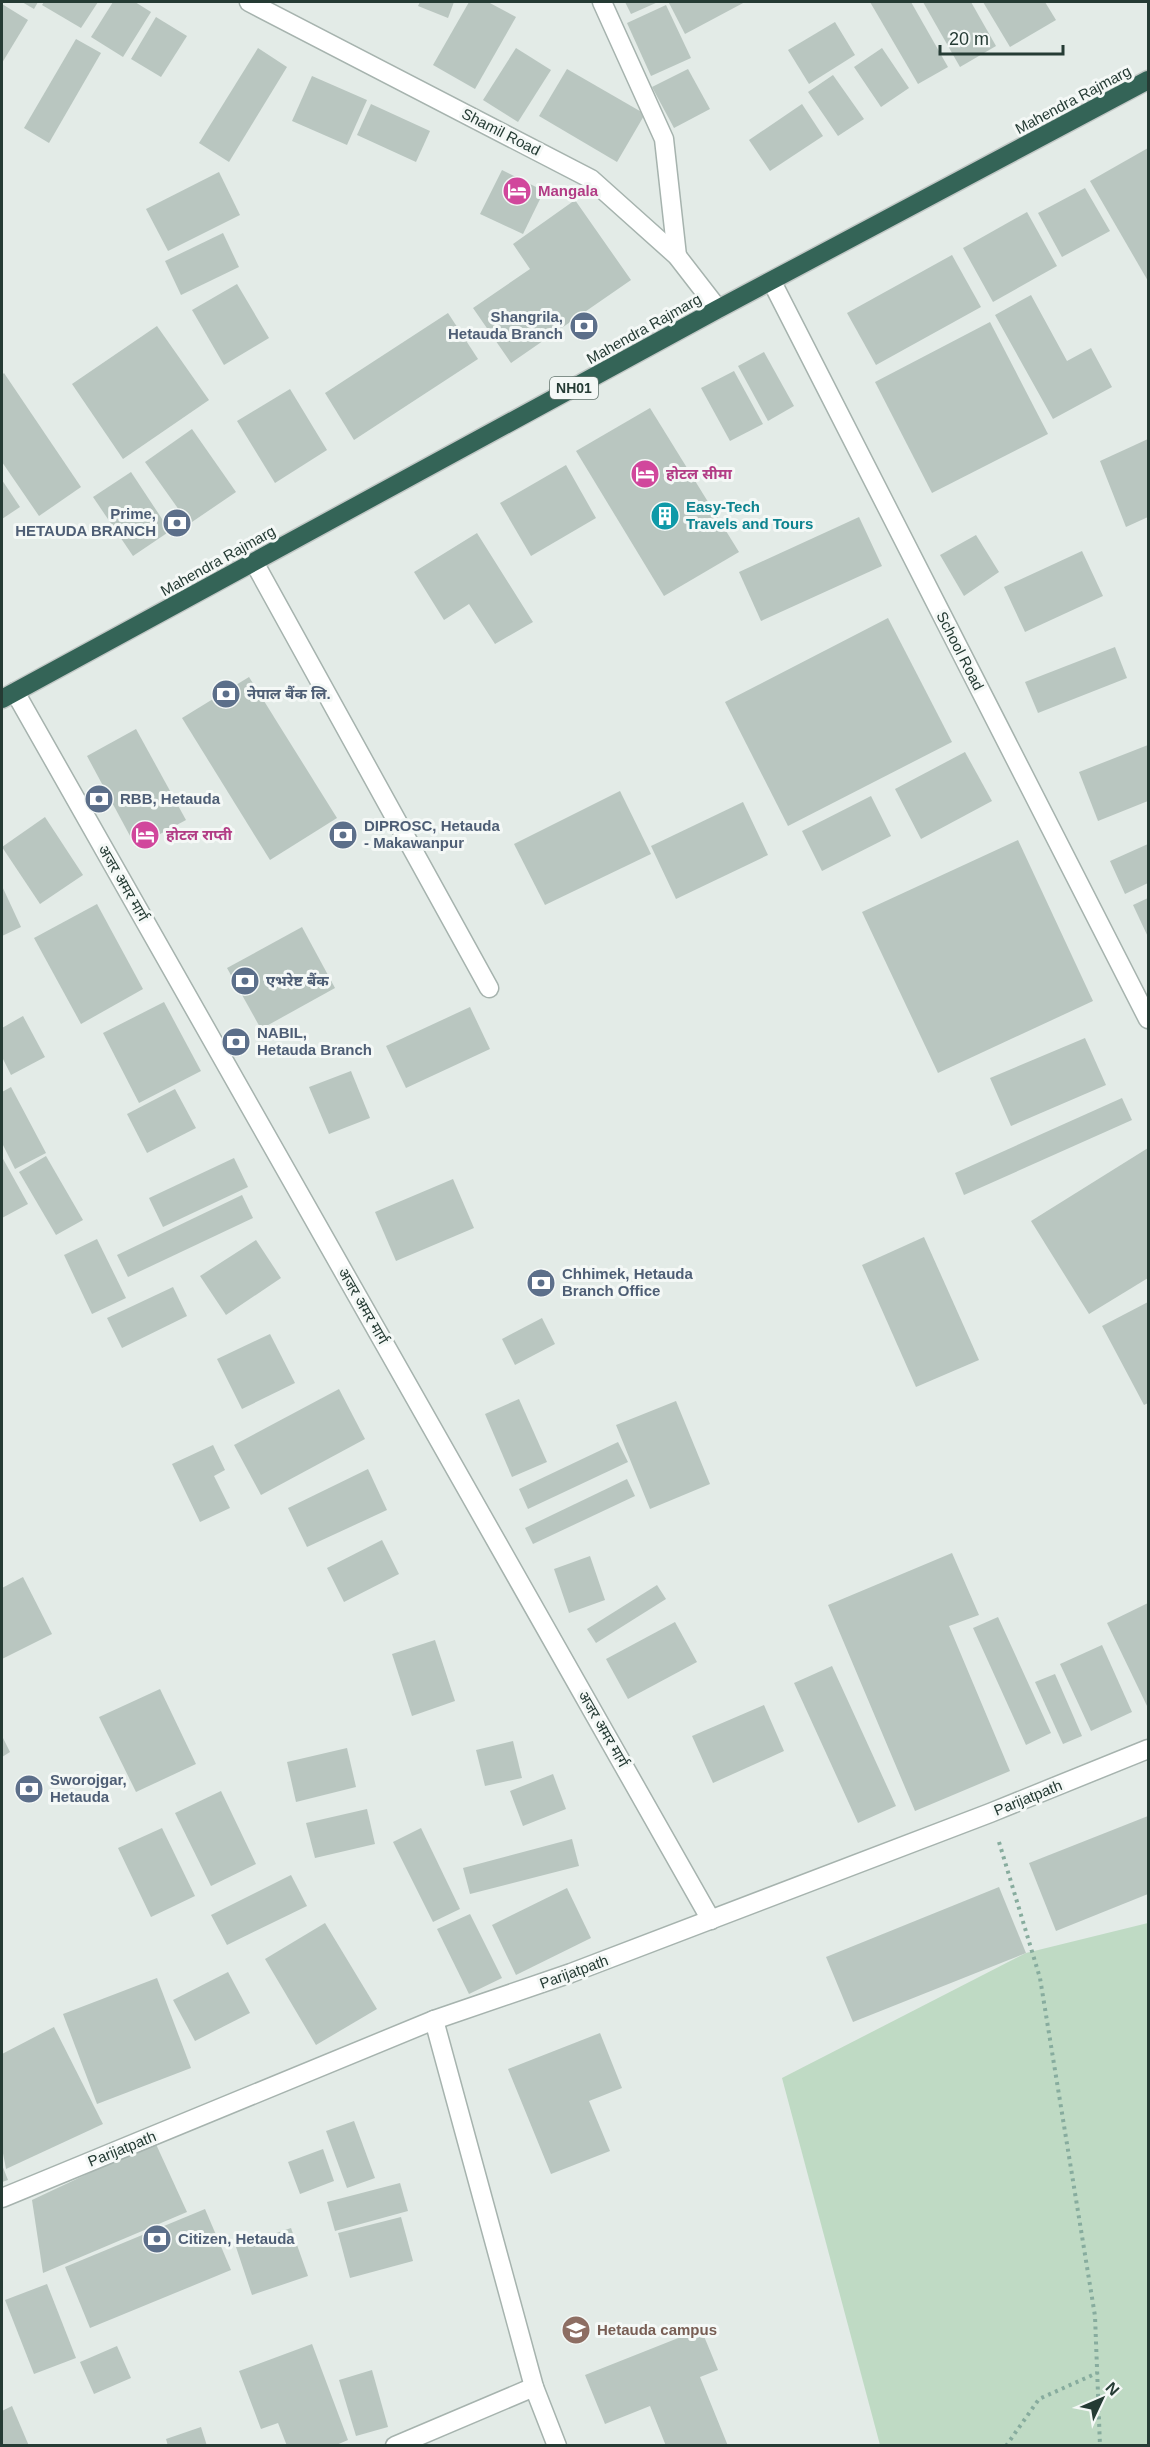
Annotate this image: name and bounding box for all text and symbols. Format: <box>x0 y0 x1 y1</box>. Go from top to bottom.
scale bar <box>940 18 1063 56</box>
text: 20 m <box>949 29 989 49</box>
street label: Mahendra Rajmarg <box>1012 62 1133 137</box>
street label: Shamil Road <box>459 104 543 159</box>
hotel icon: Mangala <box>501 175 533 207</box>
place label: Mangala <box>538 182 599 199</box>
street label: Mahendra Rajmarg <box>583 290 704 367</box>
place label: Shangrila, Hetauda Branch <box>448 308 563 342</box>
bank icon: Shangrila, Hetauda Branch <box>568 310 600 342</box>
road number: NH01 <box>550 377 598 399</box>
hotel icon: होटल सीमा <box>629 458 661 490</box>
place label: होटल सीमा <box>666 465 732 482</box>
place label: Easy-Tech Travels and Tours <box>686 498 813 532</box>
building icon: Easy-Tech Travels and Tours <box>649 500 681 532</box>
place label: Prime, HETAUDA BRANCH <box>15 505 156 539</box>
bank icon: Prime, HETAUDA BRANCH <box>161 507 193 539</box>
street label: Mahendra Rajmarg <box>157 522 278 599</box>
street label: School Road <box>933 609 988 693</box>
bank icon: नेपाल बैंक लि. <box>210 678 242 710</box>
place label: नेपाल बैंक लि. <box>247 685 331 702</box>
bank icon: RBB, Hetauda <box>83 783 115 815</box>
place label: RBB, Hetauda <box>120 790 221 807</box>
place label: DIPROSC, Hetauda - Makawanpur <box>364 817 501 851</box>
hotel icon: होटल राप्ती <box>129 819 161 851</box>
bank icon: DIPROSC, Hetauda - Makawanpur <box>327 819 359 851</box>
place label: होटल राप्ती <box>166 826 232 843</box>
street label: अजर अमर मार्ग <box>95 842 153 925</box>
bank icon: एभरेष्ट बैंक <box>229 965 261 997</box>
place label: एभरेष्ट बैंक <box>266 972 329 989</box>
place label: NABIL, Hetauda Branch <box>257 1024 372 1058</box>
bank icon: NABIL, Hetauda Branch <box>220 1026 252 1058</box>
street label: अजर अमर मार्ग <box>335 1265 393 1348</box>
place label: Chhimek, Hetauda Branch Office <box>562 1265 694 1299</box>
bank icon: Chhimek, Hetauda Branch Office <box>525 1267 557 1299</box>
street label: अजर अमर मार्ग <box>575 1688 633 1771</box>
place label: Sworojgar, Hetauda <box>50 1771 127 1805</box>
bank icon: Sworojgar, Hetauda <box>13 1773 45 1805</box>
street label: Parijatpath <box>991 1776 1064 1819</box>
street label: Parijatpath <box>537 1951 610 1992</box>
street label: Parijatpath <box>85 2127 158 2170</box>
bank icon: Citizen, Hetauda <box>141 2223 173 2255</box>
place label: Citizen, Hetauda <box>178 2230 295 2247</box>
school or university icon: Hetauda campus <box>560 2314 592 2346</box>
place label: Hetauda campus <box>597 2321 717 2338</box>
north arrow <box>1072 2369 1132 2429</box>
text: N <box>1102 2379 1123 2399</box>

